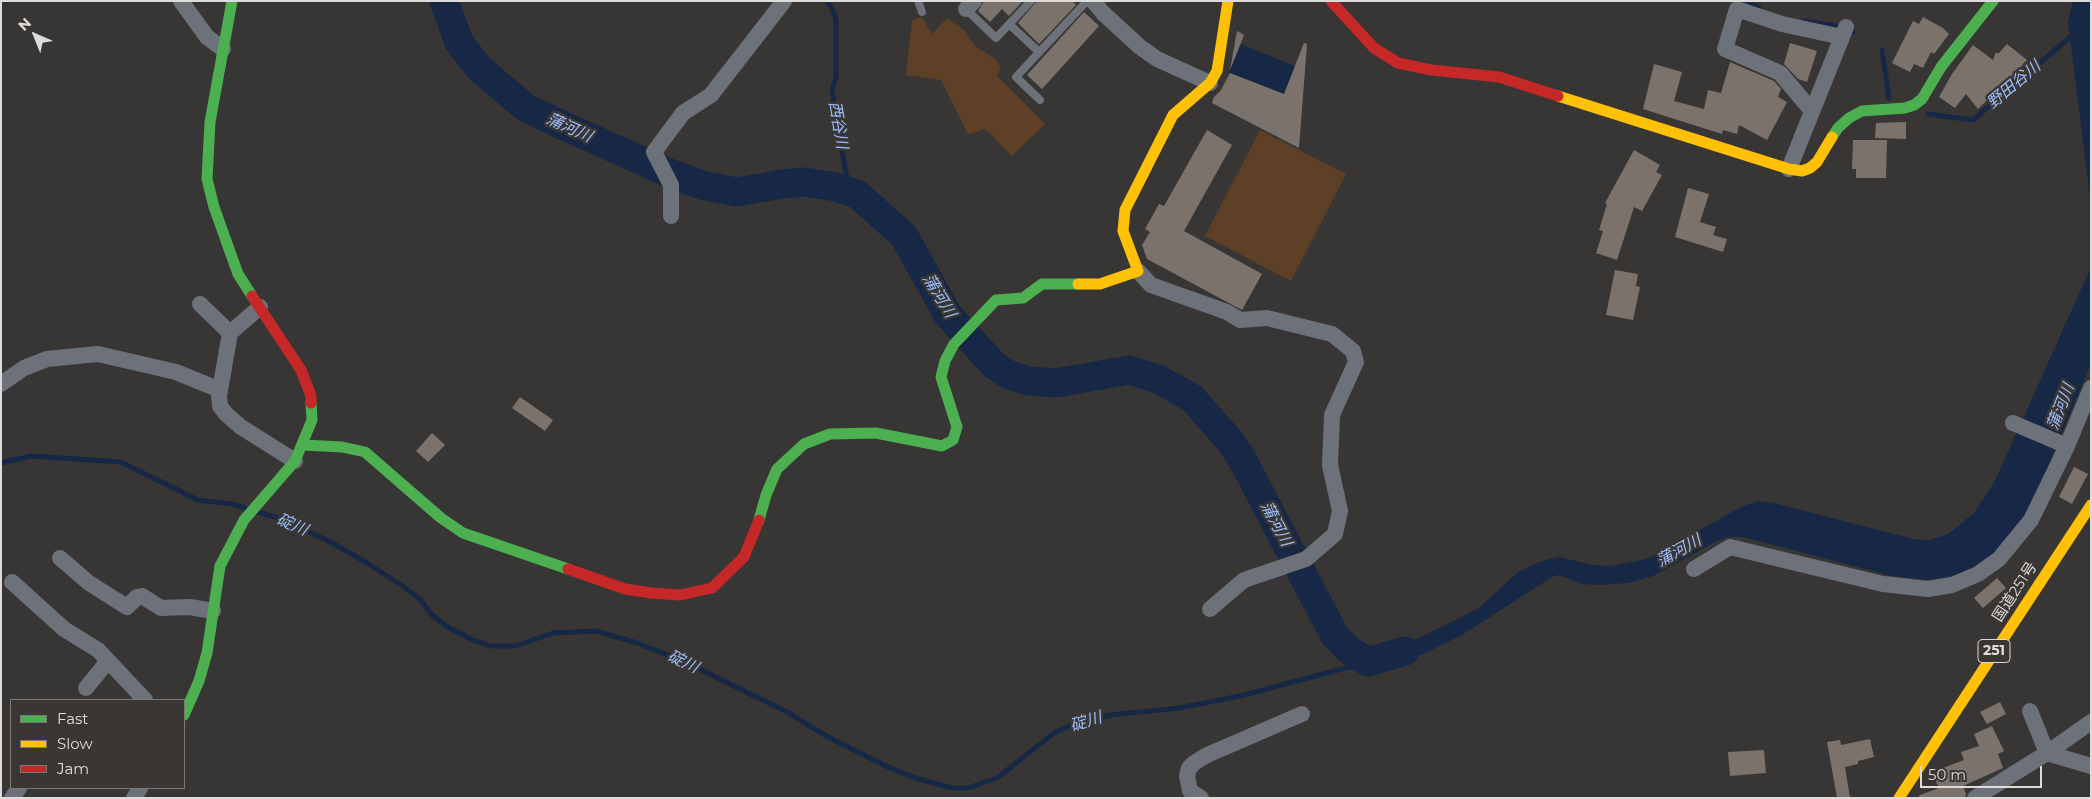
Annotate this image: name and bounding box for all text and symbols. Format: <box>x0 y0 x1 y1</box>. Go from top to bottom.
north arrow <box>10 10 60 60</box>
text: N <box>14 14 35 35</box>
water label: 野田谷川 <box>1983 57 2045 113</box>
water label: 西谷川 <box>824 100 852 150</box>
water label: 蒲河川 <box>543 109 595 147</box>
water label: 蒲河川 <box>918 270 960 322</box>
water label: 蒲河川 <box>2043 381 2079 433</box>
water label: 蒲河川 <box>1256 498 1296 550</box>
water label: 碇川 <box>274 510 310 540</box>
water label: 蒲河川 <box>1653 531 1705 571</box>
street label: 国道251号 <box>1989 559 2041 625</box>
road number: 251 <box>1978 640 2010 662</box>
water label: 碇川 <box>664 647 702 677</box>
legend <box>10 699 185 789</box>
water label: 碇川 <box>1068 708 1104 736</box>
text: Fast <box>57 709 88 728</box>
text: Slow <box>57 734 93 753</box>
scale bar <box>1922 756 2044 788</box>
text: Jam <box>57 759 89 778</box>
text: 50 m <box>1928 765 1966 784</box>

